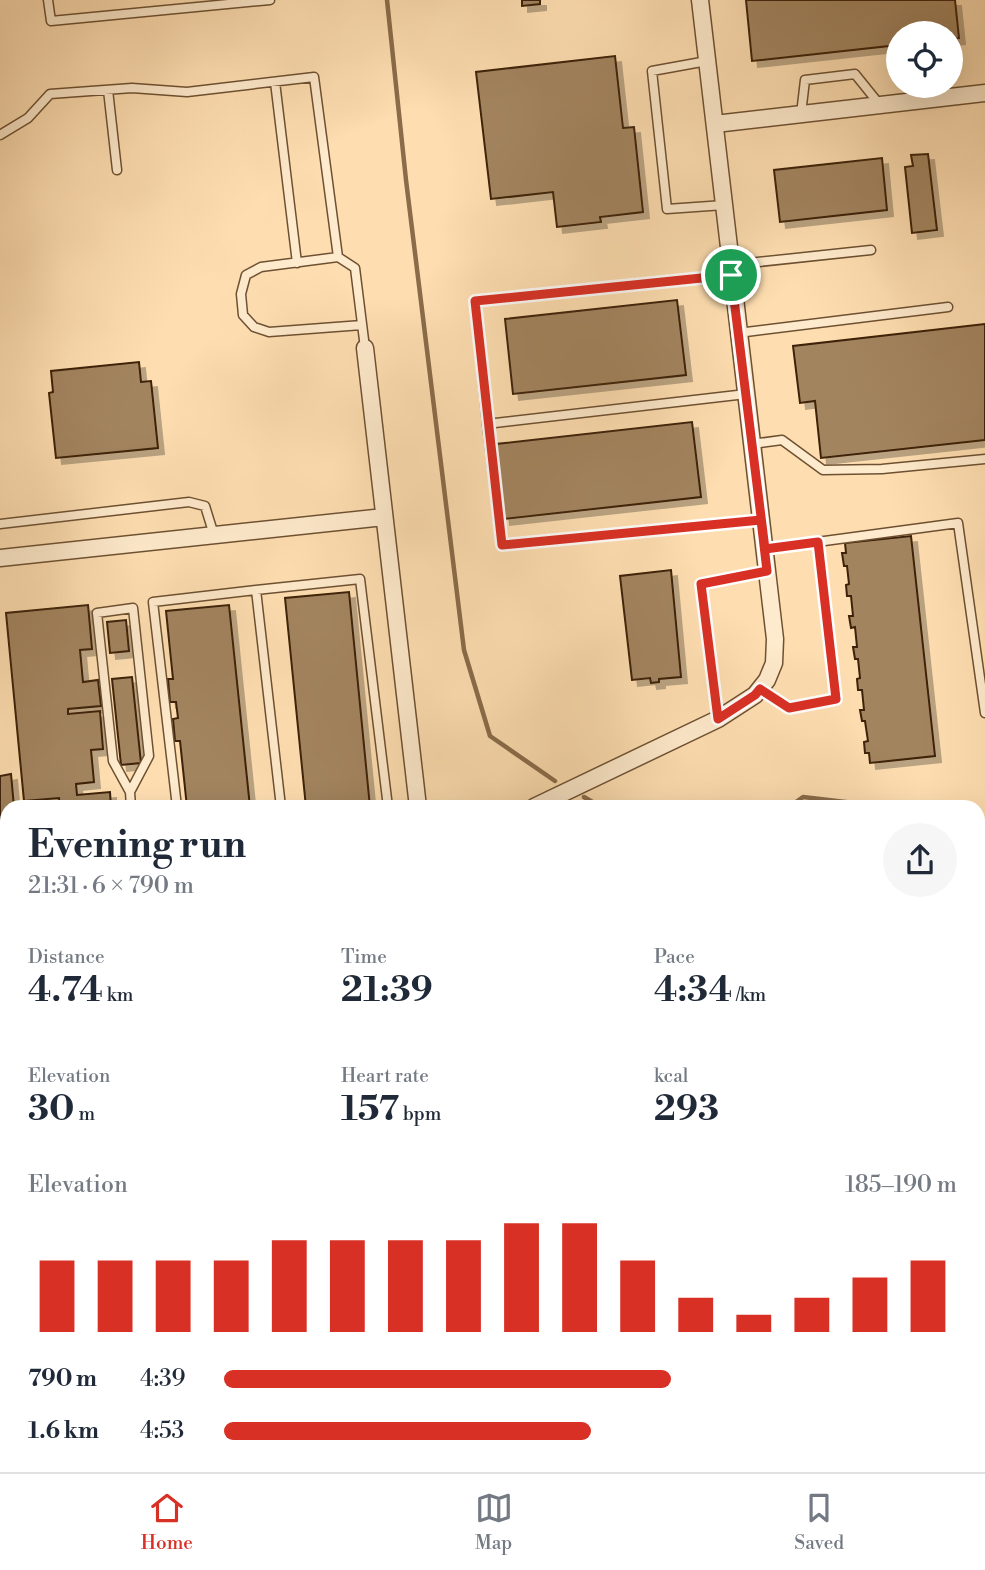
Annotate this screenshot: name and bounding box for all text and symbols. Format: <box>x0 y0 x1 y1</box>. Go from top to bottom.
map controls <box>886 21 963 98</box>
button: locate <box>886 21 963 98</box>
pin <box>701 245 761 305</box>
icon: arrive <box>712 256 750 294</box>
text: Evening run <box>28 822 246 869</box>
button: share <box>883 823 957 897</box>
text: 21:31 · 6 × 790 m <box>28 872 194 900</box>
text: Distance <box>28 945 105 969</box>
text: Time <box>341 945 387 969</box>
text: Pace <box>654 945 695 969</box>
text: 4.74 <box>28 969 103 1012</box>
text: 21:39 <box>341 969 433 1012</box>
text: 4:34 <box>654 969 732 1012</box>
text: km <box>103 983 133 1007</box>
text: /km <box>732 983 766 1007</box>
text: Elevation <box>28 1064 110 1088</box>
text: Heart rate <box>341 1064 429 1088</box>
text: kcal <box>654 1064 688 1088</box>
text: 30 <box>28 1088 75 1131</box>
text: 157 <box>341 1088 399 1131</box>
text: 293 <box>654 1088 719 1131</box>
text: m <box>75 1102 95 1126</box>
text: bpm <box>399 1102 441 1126</box>
text: Elevation <box>28 1171 128 1199</box>
text: 185–190 m <box>845 1171 957 1199</box>
text: 790 m <box>28 1365 97 1393</box>
text: 4:39 <box>140 1365 186 1393</box>
text: 1.6 km <box>28 1417 99 1445</box>
text: 4:53 <box>140 1417 184 1445</box>
tab: Home <box>141 1489 193 1555</box>
tab: Map <box>475 1489 513 1555</box>
tab: Saved <box>794 1489 844 1555</box>

